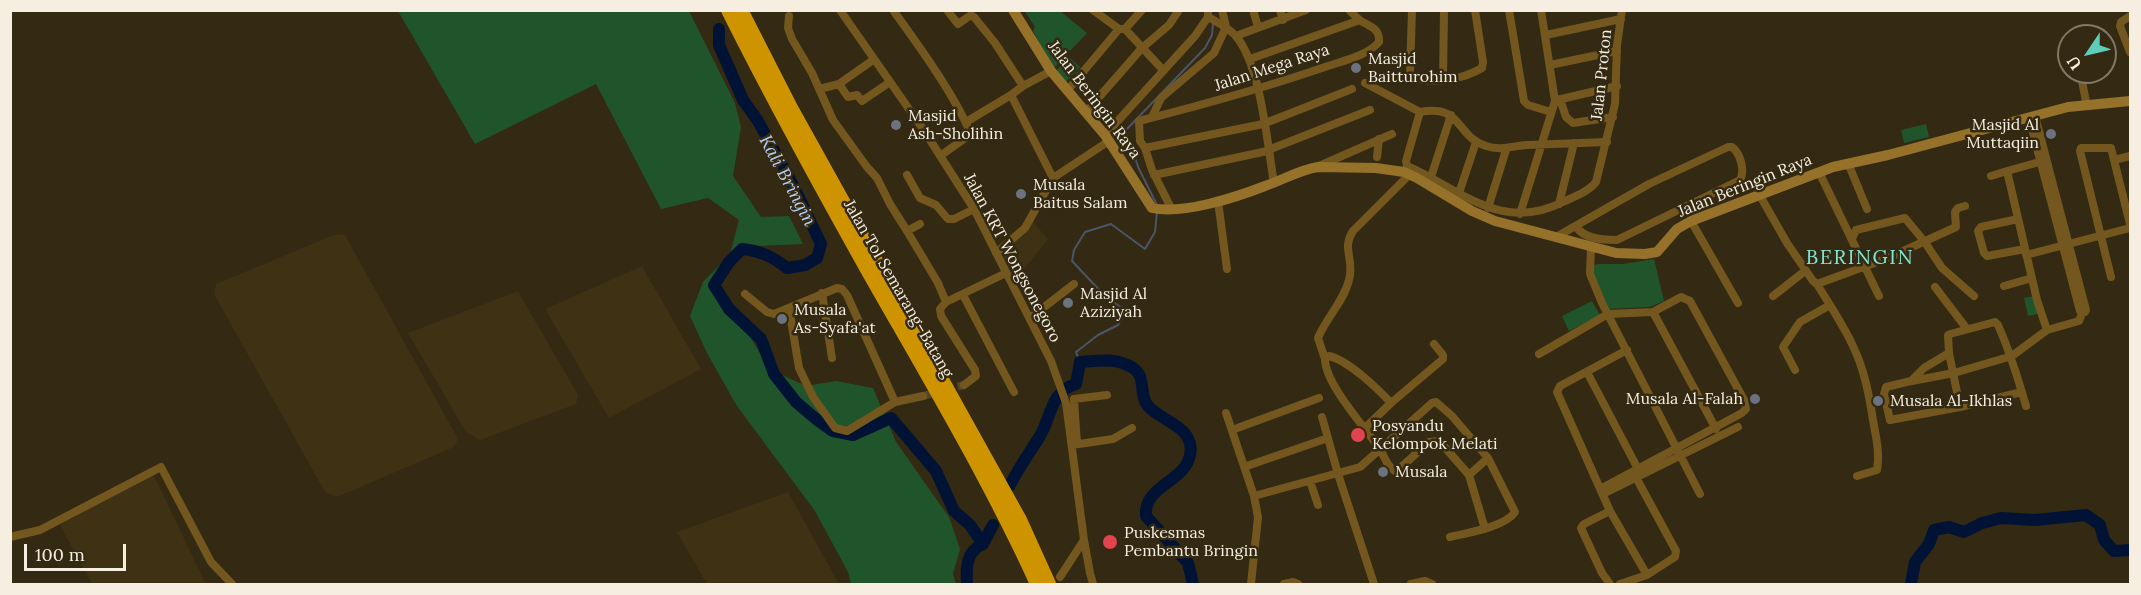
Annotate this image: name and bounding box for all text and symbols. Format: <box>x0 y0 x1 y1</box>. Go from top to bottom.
north arrow <box>2057 24 2117 84</box>
street label: Jalan Proton <box>1588 28 1616 122</box>
street label: Jalan Beringin Raya <box>1043 37 1145 163</box>
street label: Jalan Mega Raya <box>1212 40 1332 96</box>
place label: Masjid Baitturohim <box>1368 49 1458 87</box>
text: U <box>2062 52 2086 74</box>
marker: Masjid Baitturohim <box>1349 61 1363 75</box>
place label: Masjid Ash-Sholihin <box>908 106 1003 144</box>
place label: Masjid Al Muttaqiin <box>1966 115 2039 153</box>
marker: Masjid Ash-Sholihin <box>889 118 903 132</box>
marker: Masjid Al Muttaqiin <box>2044 127 2058 141</box>
water label: Kali Bringin <box>754 132 820 230</box>
street label: Jalan Beringin Raya <box>1675 150 1815 222</box>
street label: Jalan KRT Wongsonegoro <box>959 170 1065 346</box>
place label: Musala Baitus Salam <box>1033 175 1128 213</box>
marker: Musala Baitus Salam <box>1014 187 1028 201</box>
street label: Jalan Tol Semarang–Batang <box>839 197 957 381</box>
district label: BERINGIN <box>1806 246 1914 270</box>
place label: Masjid Al Aziziyah <box>1080 284 1147 322</box>
marker: Masjid Al Aziziyah <box>1061 296 1075 310</box>
place label: Musala As-Syafa'at <box>794 300 876 338</box>
marker: Musala As-Syafa'at <box>775 312 789 326</box>
place label: Musala Al-Falah <box>1626 389 1743 409</box>
place label: Musala Al-Ikhlas <box>1890 391 2012 411</box>
marker: Musala Al-Falah <box>1748 392 1762 406</box>
marker: Musala Al-Ikhlas <box>1871 394 1885 408</box>
place label: Posyandu Kelompok Melati <box>1372 416 1498 454</box>
marker: Posyandu Kelompok Melati <box>1349 426 1367 444</box>
place label: Musala <box>1395 462 1448 482</box>
marker: Musala <box>1376 465 1390 479</box>
place label: Puskesmas Pembantu Bringin <box>1124 523 1258 561</box>
scale bar <box>27 532 129 570</box>
marker: Puskesmas Pembantu Bringin <box>1101 533 1119 551</box>
text: 100 m <box>35 543 85 566</box>

